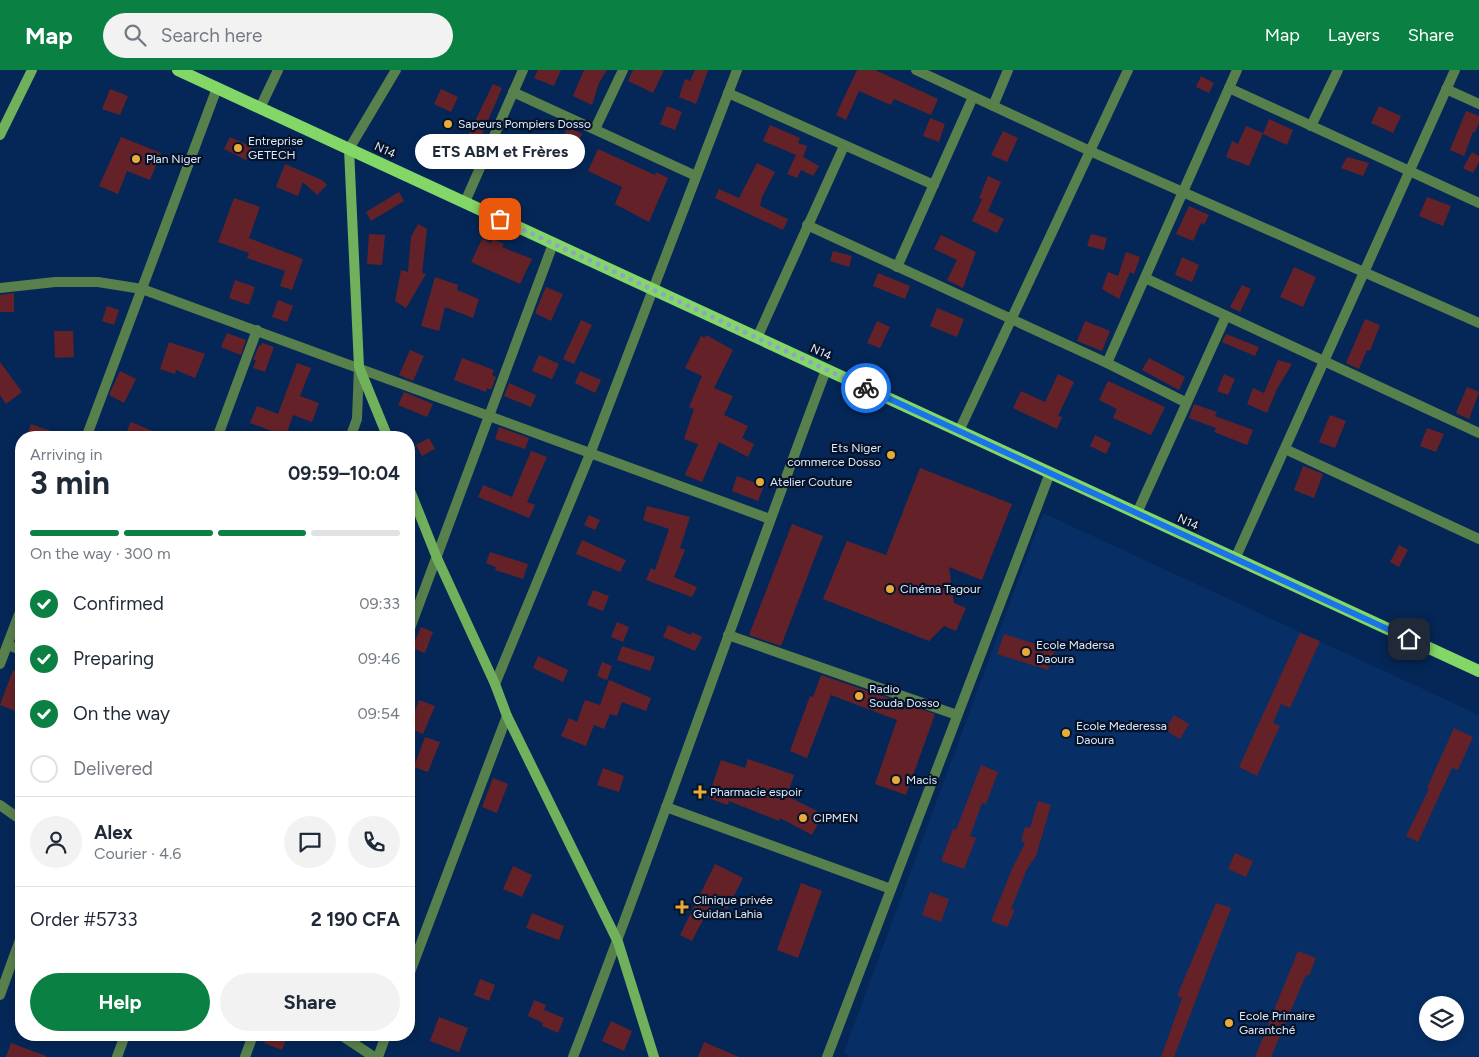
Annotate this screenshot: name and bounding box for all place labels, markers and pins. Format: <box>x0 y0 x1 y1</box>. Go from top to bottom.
place label: Sapeurs Pompiers Dosso <box>458 117 591 131</box>
marker: Sapeurs Pompiers Dosso <box>442 118 454 130</box>
place label: Entreprise GETECH <box>248 134 303 162</box>
callout: ETS ABM et Frères <box>415 134 585 169</box>
marker: Entreprise GETECH <box>232 142 244 154</box>
place label: Plan Niger <box>146 152 201 166</box>
marker: Plan Niger <box>130 153 142 165</box>
pin <box>479 198 521 240</box>
place label: Ets Niger commerce Dosso <box>787 441 881 469</box>
marker: Ets Niger commerce Dosso <box>885 449 897 461</box>
place label: Atelier Couture <box>770 475 853 489</box>
marker: Atelier Couture <box>754 476 766 488</box>
place label: Cinéma Tagour <box>900 582 981 596</box>
marker: Cinéma Tagour <box>884 583 896 595</box>
pin <box>1388 618 1430 660</box>
place label: Ecole Madersa Daoura <box>1036 638 1114 666</box>
marker: Ecole Madersa Daoura <box>1020 646 1032 658</box>
place label: Radio Souda Dosso <box>869 682 940 710</box>
marker: Radio Souda Dosso <box>853 690 865 702</box>
place label: Ecole Mederessa Daoura <box>1076 719 1167 747</box>
marker: Ecole Mederessa Daoura <box>1060 727 1072 739</box>
place label: Macis <box>906 773 938 787</box>
marker: Macis <box>890 774 902 786</box>
place label: Pharmacie espoir <box>710 785 802 799</box>
marker: Pharmacie espoir <box>694 786 706 798</box>
place label: CIPMEN <box>813 811 858 825</box>
marker: CIPMEN <box>797 812 809 824</box>
place label: Clinique privée Guidan Lahia <box>693 893 773 921</box>
marker: Clinique privée Guidan Lahia <box>675 900 689 914</box>
place label: Ecole Primaire Garantché <box>1239 1009 1316 1037</box>
marker: Ecole Primaire Garantché <box>1223 1017 1235 1029</box>

